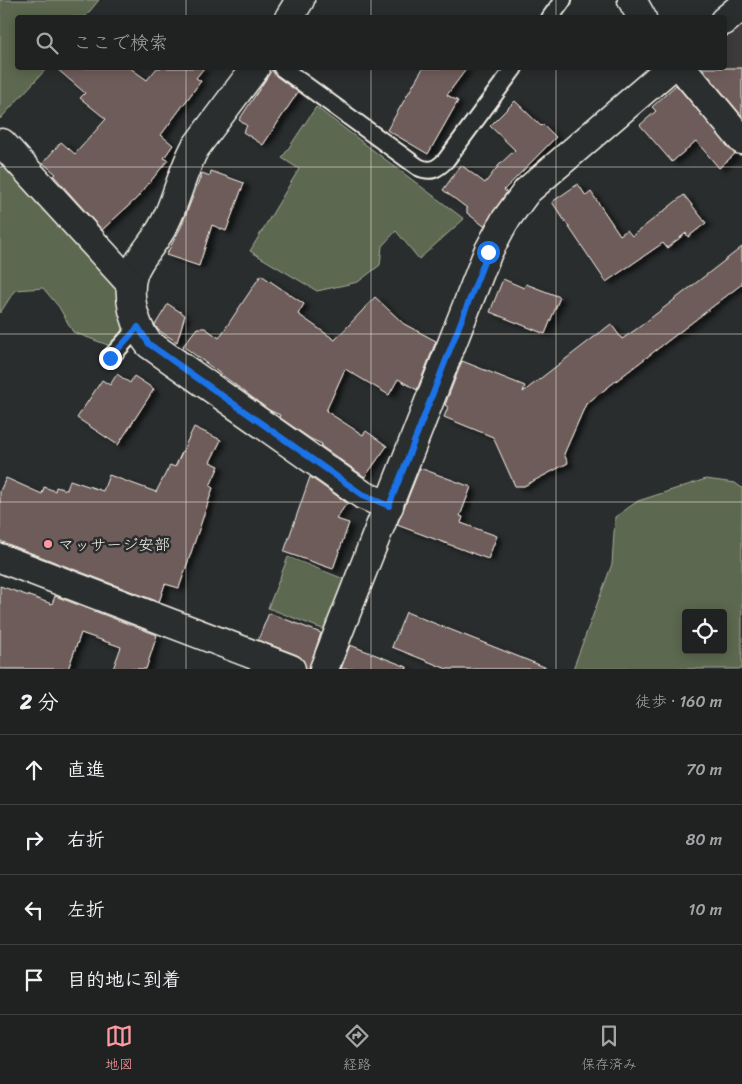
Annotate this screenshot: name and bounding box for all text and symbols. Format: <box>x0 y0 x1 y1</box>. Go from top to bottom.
search box <box>15 15 727 70</box>
text: ここで検索 <box>73 26 168 59</box>
icon: search <box>33 29 61 57</box>
route start <box>477 241 500 264</box>
route end <box>99 347 122 370</box>
place label: マッサージ安部 <box>58 530 170 559</box>
marker: マッサージ安部 <box>42 538 54 550</box>
map controls <box>682 609 727 654</box>
button: locate <box>682 609 727 654</box>
text: 2 分 <box>20 683 59 721</box>
text: 徒歩 · 160 m <box>635 687 722 716</box>
text: 直進 <box>67 753 105 786</box>
text: 70 m <box>686 755 722 784</box>
icon: ahead <box>20 756 48 784</box>
text: 右折 <box>67 823 105 856</box>
text: 80 m <box>686 825 722 854</box>
icon: right <box>20 826 48 854</box>
text: 左折 <box>67 893 105 926</box>
text: 10 m <box>689 895 722 924</box>
icon: left <box>20 896 48 924</box>
text: 目的地に到着 <box>67 963 181 996</box>
icon: arrive <box>20 966 48 994</box>
tab: 地図 <box>105 1022 133 1077</box>
tab: 経路 <box>343 1022 371 1077</box>
tab: 保存済み <box>581 1022 637 1077</box>

